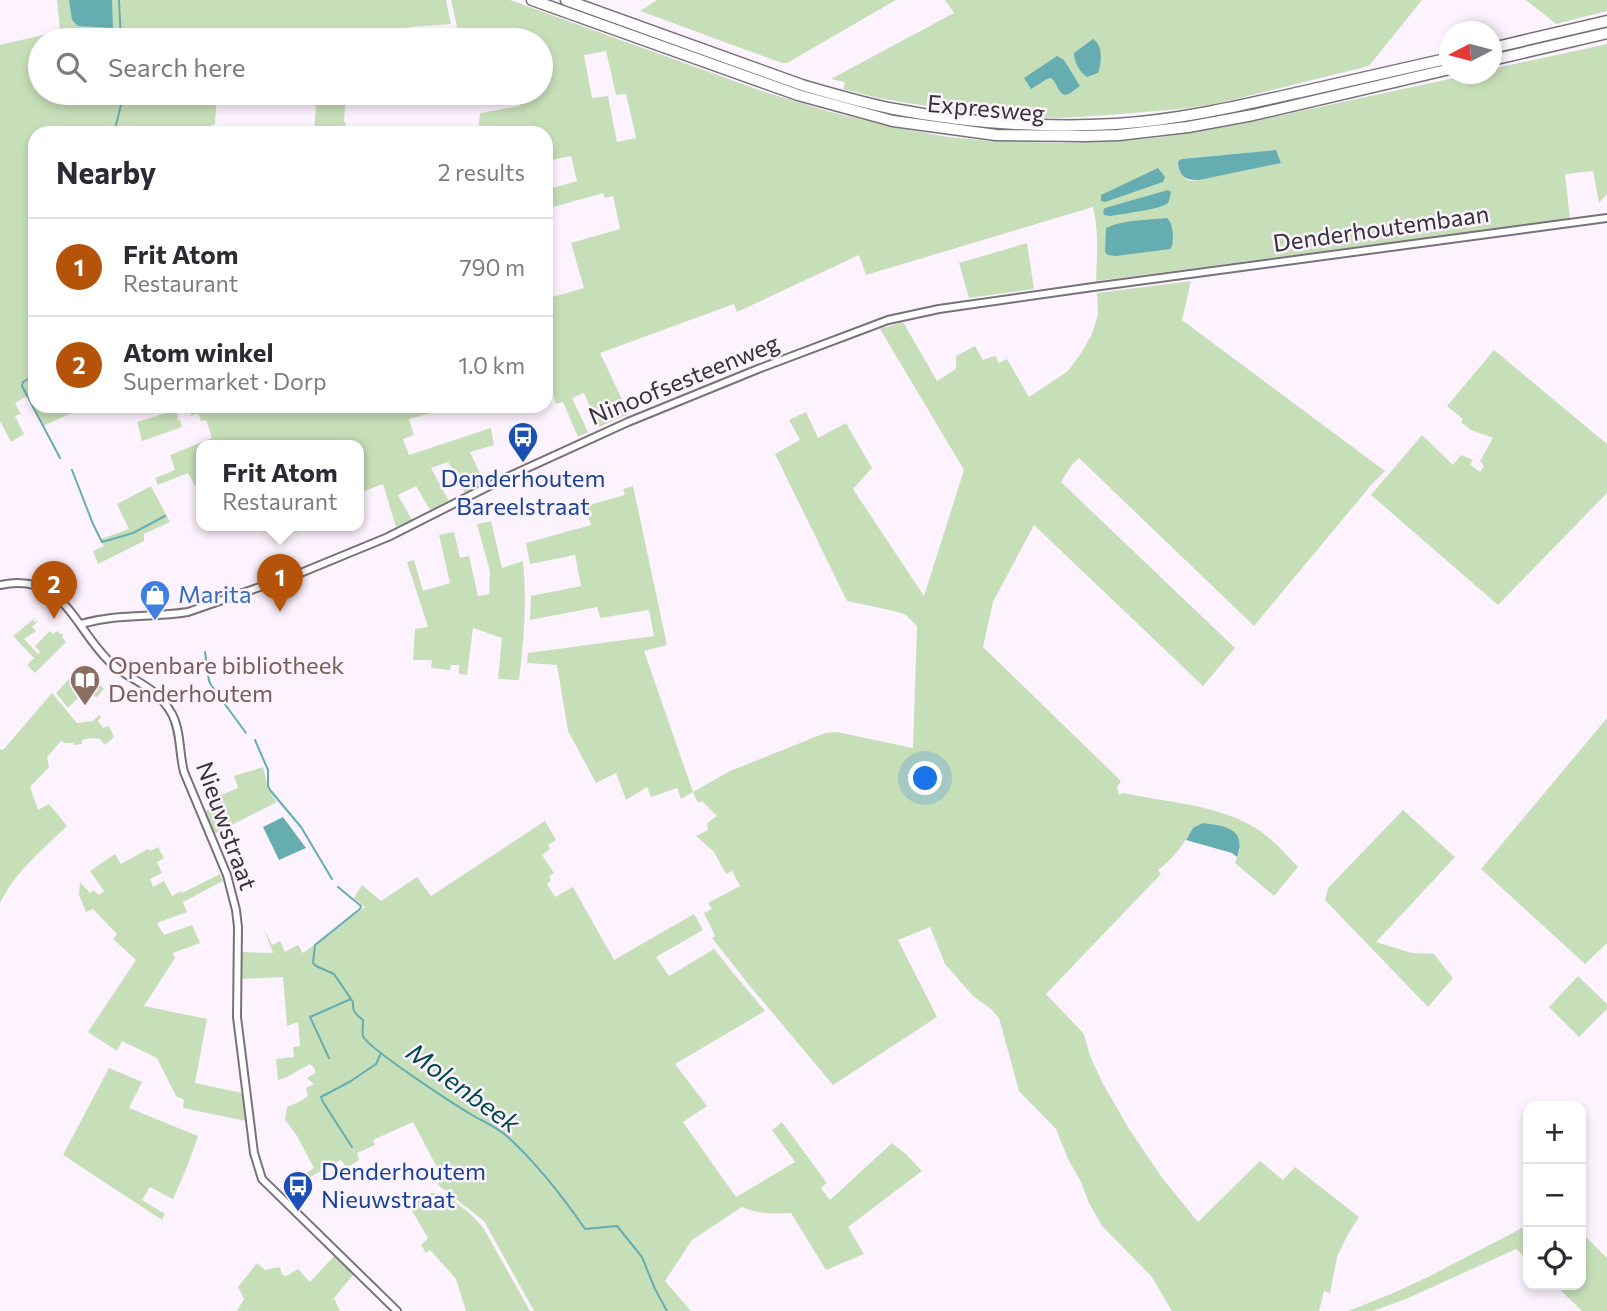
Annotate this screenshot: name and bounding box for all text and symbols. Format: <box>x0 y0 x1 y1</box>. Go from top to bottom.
north arrow <box>1439 21 1502 84</box>
search box <box>28 28 553 105</box>
icon: search <box>52 48 90 86</box>
text: Search here <box>108 51 246 82</box>
street label: Expresweg <box>926 88 1046 127</box>
text: Nearby <box>56 153 156 190</box>
text: 2 results <box>438 158 525 186</box>
street label: Denderhoutembaan <box>1271 198 1491 257</box>
text: Frit Atom <box>123 238 238 269</box>
text: 1 <box>74 253 84 281</box>
text: 790 m <box>459 253 525 281</box>
text: Restaurant <box>123 269 238 297</box>
street label: Ninoofsesteenweg <box>584 327 783 430</box>
text: Atom winkel <box>123 336 274 367</box>
text: 2 <box>72 351 86 379</box>
text: 1.0 km <box>458 351 525 379</box>
text: Supermarket · Dorp <box>123 367 327 395</box>
bus stop icon: Denderhoutem Bareelstraat <box>506 420 540 464</box>
popup <box>196 440 364 531</box>
text: Frit Atom <box>222 456 338 487</box>
place label: Denderhoutem Bareelstraat <box>441 463 605 520</box>
text: Restaurant <box>222 487 337 515</box>
pin: 1 <box>257 554 303 612</box>
pin: 2 <box>31 561 77 619</box>
shop icon: Marita <box>138 578 172 622</box>
place label: Marita <box>178 579 251 608</box>
place label: Openbare bibliotheek Denderhoutem <box>108 650 344 707</box>
library icon: Openbare bibliotheek Denderhoutem <box>68 663 102 707</box>
street label: Nieuwstraat <box>191 757 264 894</box>
your location <box>908 761 942 795</box>
water label: Molenbeek <box>401 1035 527 1139</box>
map controls <box>1523 1101 1586 1290</box>
button: + <box>1523 1101 1586 1164</box>
place label: Denderhoutem Nieuwstraat <box>321 1156 486 1213</box>
button: − <box>1523 1164 1586 1227</box>
bus stop icon: Denderhoutem Nieuwstraat <box>281 1169 315 1213</box>
button: locate <box>1523 1227 1586 1290</box>

